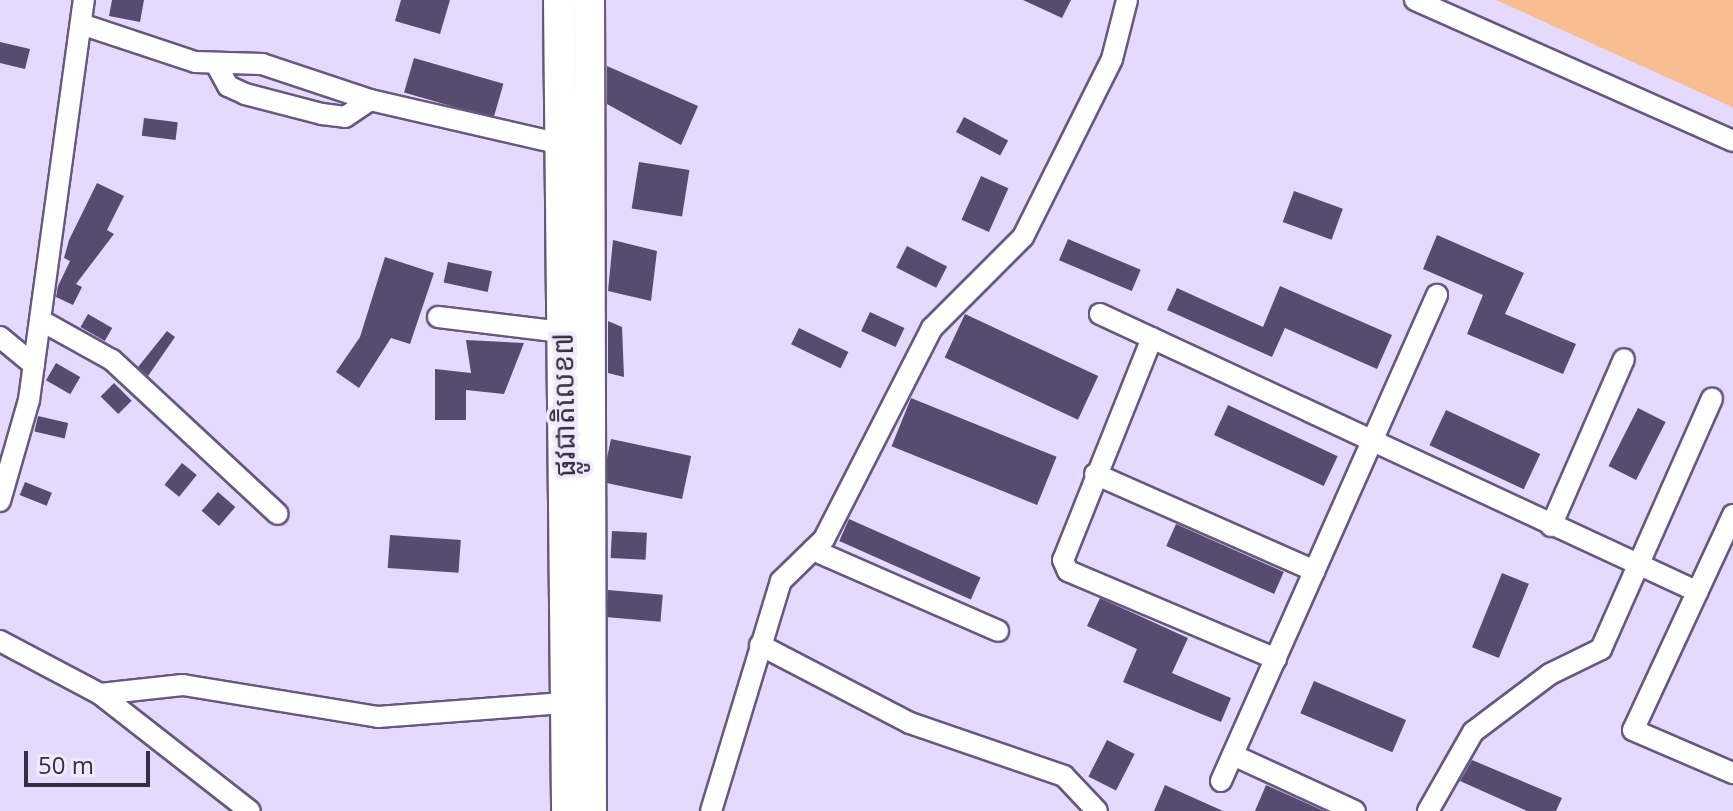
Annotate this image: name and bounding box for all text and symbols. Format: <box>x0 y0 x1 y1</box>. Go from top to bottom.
street label: ផ្លូវជាតិលេខ៧ <box>545 333 581 477</box>
scale bar <box>28 735 154 785</box>
text: 50 m <box>38 748 94 781</box>

